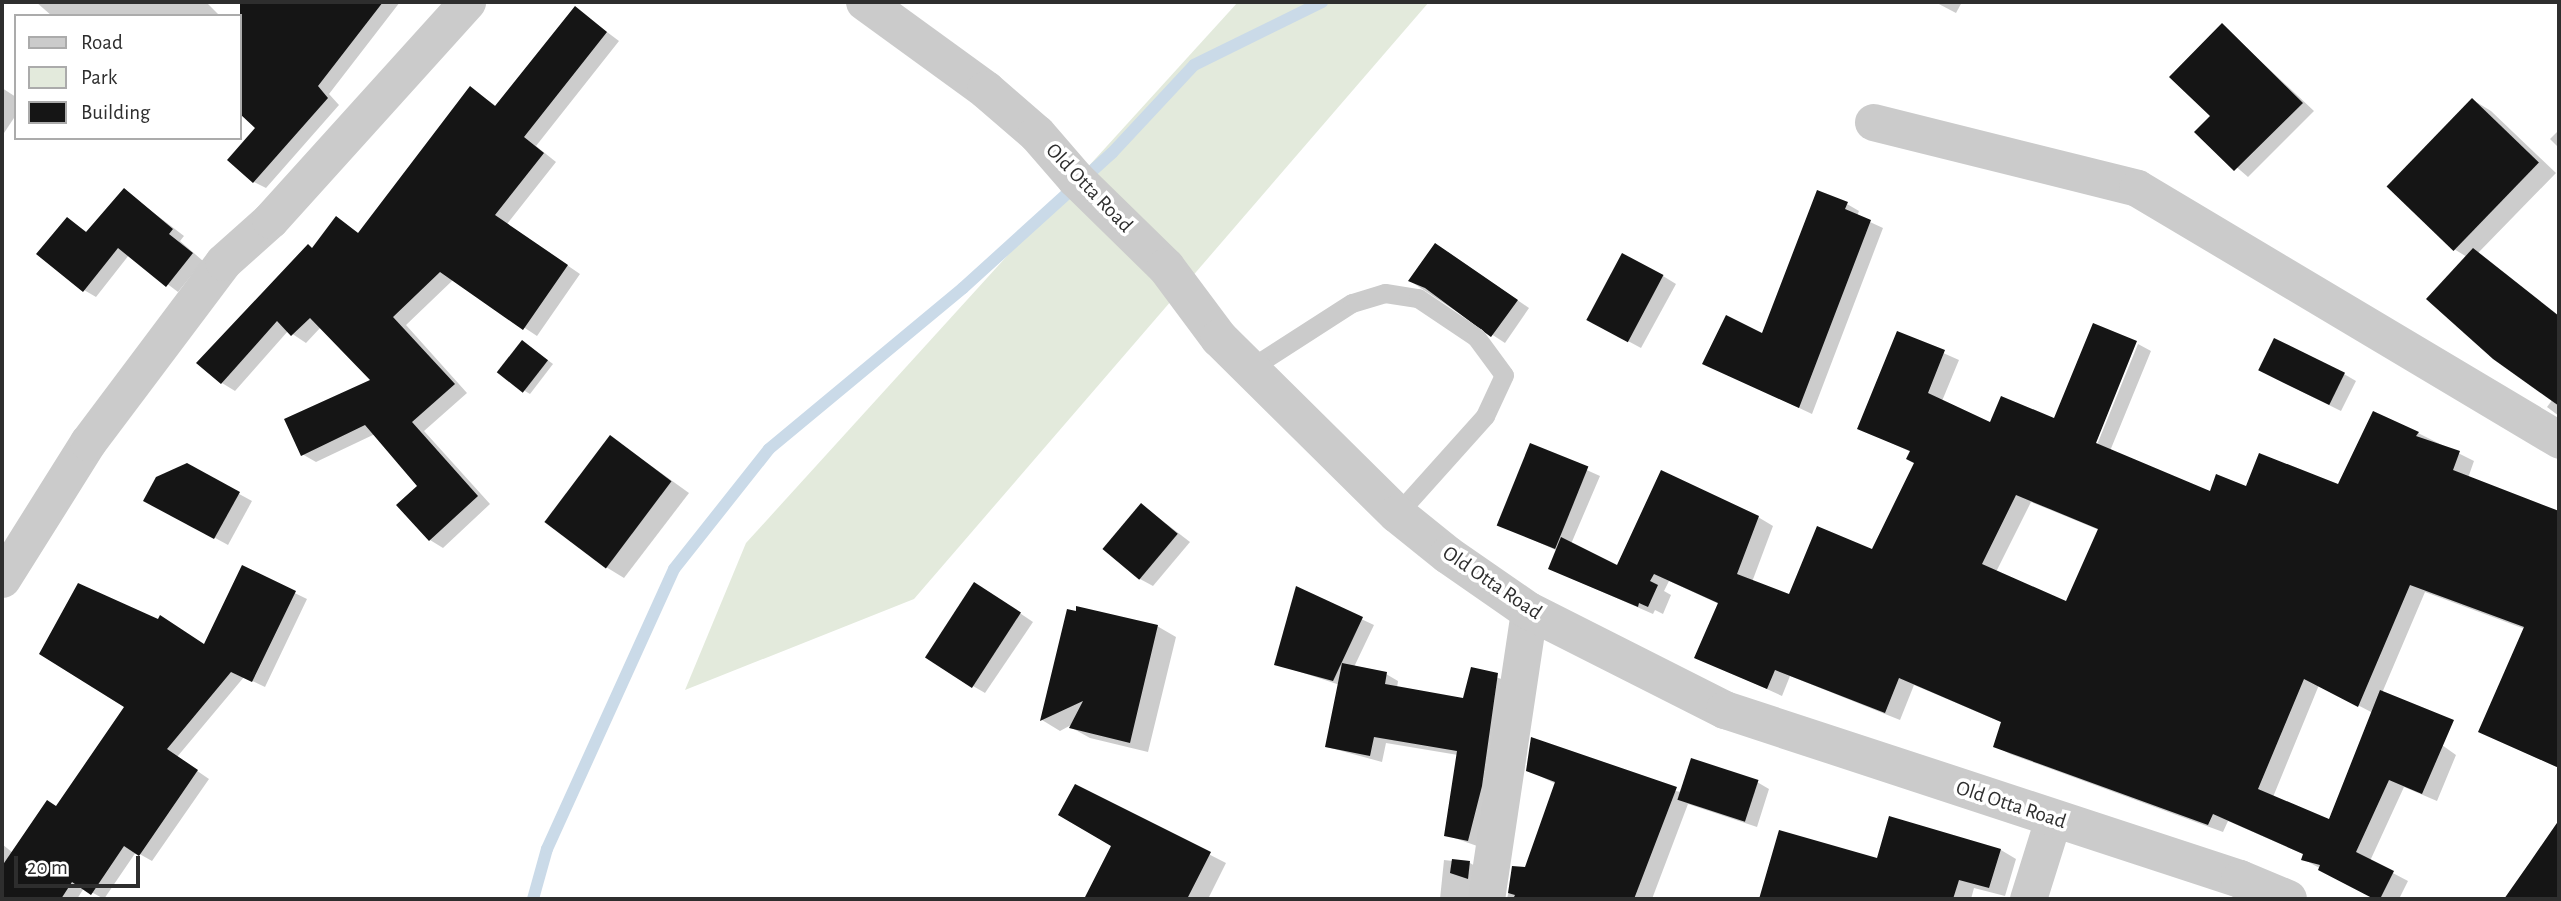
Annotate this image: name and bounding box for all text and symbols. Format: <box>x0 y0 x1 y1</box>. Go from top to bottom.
legend <box>14 14 242 140</box>
text: Road <box>81 32 123 53</box>
text: Park <box>81 67 117 88</box>
text: Building <box>81 102 150 123</box>
street label: Old Otta Road <box>1040 138 1138 238</box>
street label: Old Otta Road <box>1437 541 1547 625</box>
street label: Old Otta Road <box>1953 775 2069 835</box>
scale bar <box>18 842 144 886</box>
text: 20 m <box>27 857 68 878</box>

